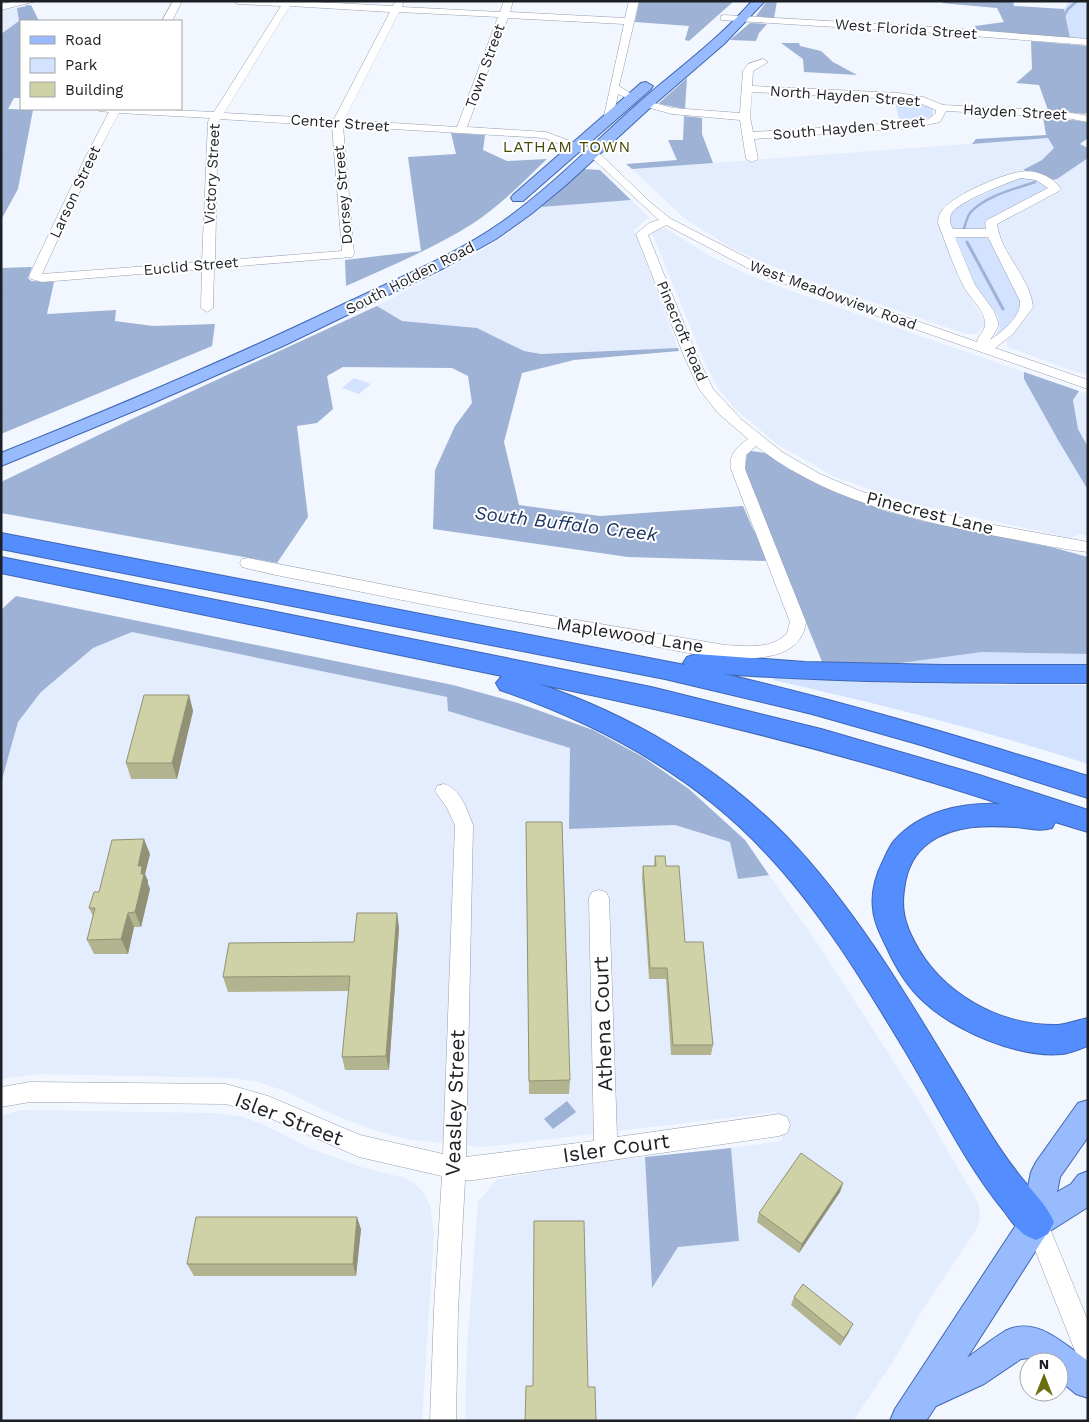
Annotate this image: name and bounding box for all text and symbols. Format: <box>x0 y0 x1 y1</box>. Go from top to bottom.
street label: West Florida Street <box>834 15 978 43</box>
legend <box>20 20 182 110</box>
street label: Town Street <box>461 21 509 111</box>
text: Road <box>65 31 102 49</box>
text: Park <box>65 56 98 74</box>
text: Building <box>65 81 123 99</box>
street label: North Hayden Street <box>769 82 921 110</box>
street label: Hayden Street <box>962 100 1068 124</box>
street label: Center Street <box>290 111 391 135</box>
street label: South Hayden Street <box>772 112 927 144</box>
street label: Victory Street <box>200 122 224 225</box>
district label: LATHAM TOWN <box>503 137 631 156</box>
street label: Larson Street <box>46 142 105 241</box>
street label: Dorsey Street <box>330 144 356 245</box>
street label: South Holden Road <box>343 238 477 318</box>
street label: Euclid Street <box>143 253 240 279</box>
street label: West Meadowview Road <box>747 256 919 334</box>
street label: Pinecroft Road <box>653 278 711 384</box>
street label: Pinecrest Lane <box>864 487 996 538</box>
water label: South Buffalo Creek <box>473 501 659 546</box>
street label: Maplewood Lane <box>555 613 705 657</box>
street label: Athena Court <box>588 956 617 1092</box>
street label: Veasley Street <box>439 1029 470 1177</box>
street label: Isler Street <box>231 1086 347 1151</box>
street label: Isler Court <box>561 1128 671 1167</box>
north arrow <box>1019 1352 1069 1402</box>
text: N <box>1039 1356 1049 1372</box>

